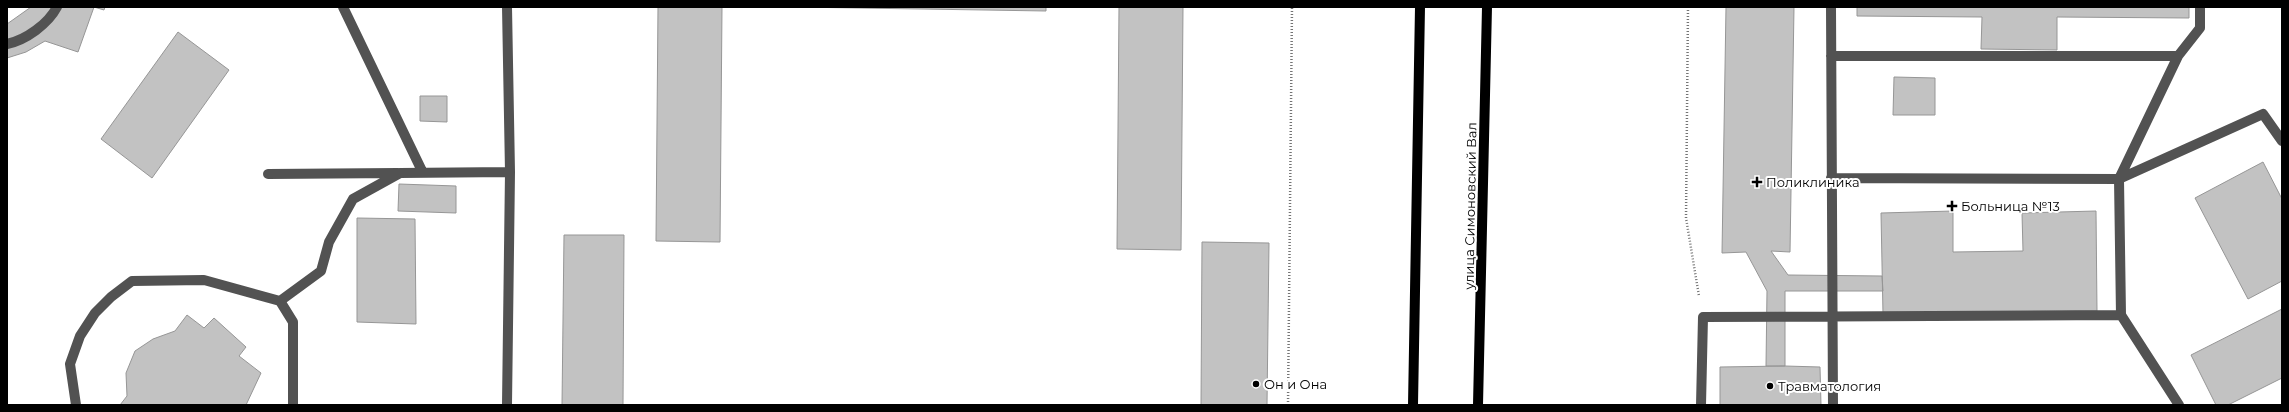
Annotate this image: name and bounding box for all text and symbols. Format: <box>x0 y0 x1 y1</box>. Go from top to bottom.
street label: улица Симоновский Вал <box>1461 122 1479 291</box>
place label: Поликлиника <box>1766 174 1860 190</box>
marker: Поликлиника <box>1751 176 1763 188</box>
place label: Больница №13 <box>1961 198 2060 214</box>
marker: Больница №13 <box>1946 200 1958 212</box>
place label: Он и Она <box>1264 376 1327 392</box>
place label: Травматология <box>1778 378 1881 394</box>
marker: Он и Она <box>1251 379 1261 389</box>
marker: Травматология <box>1765 381 1775 391</box>

